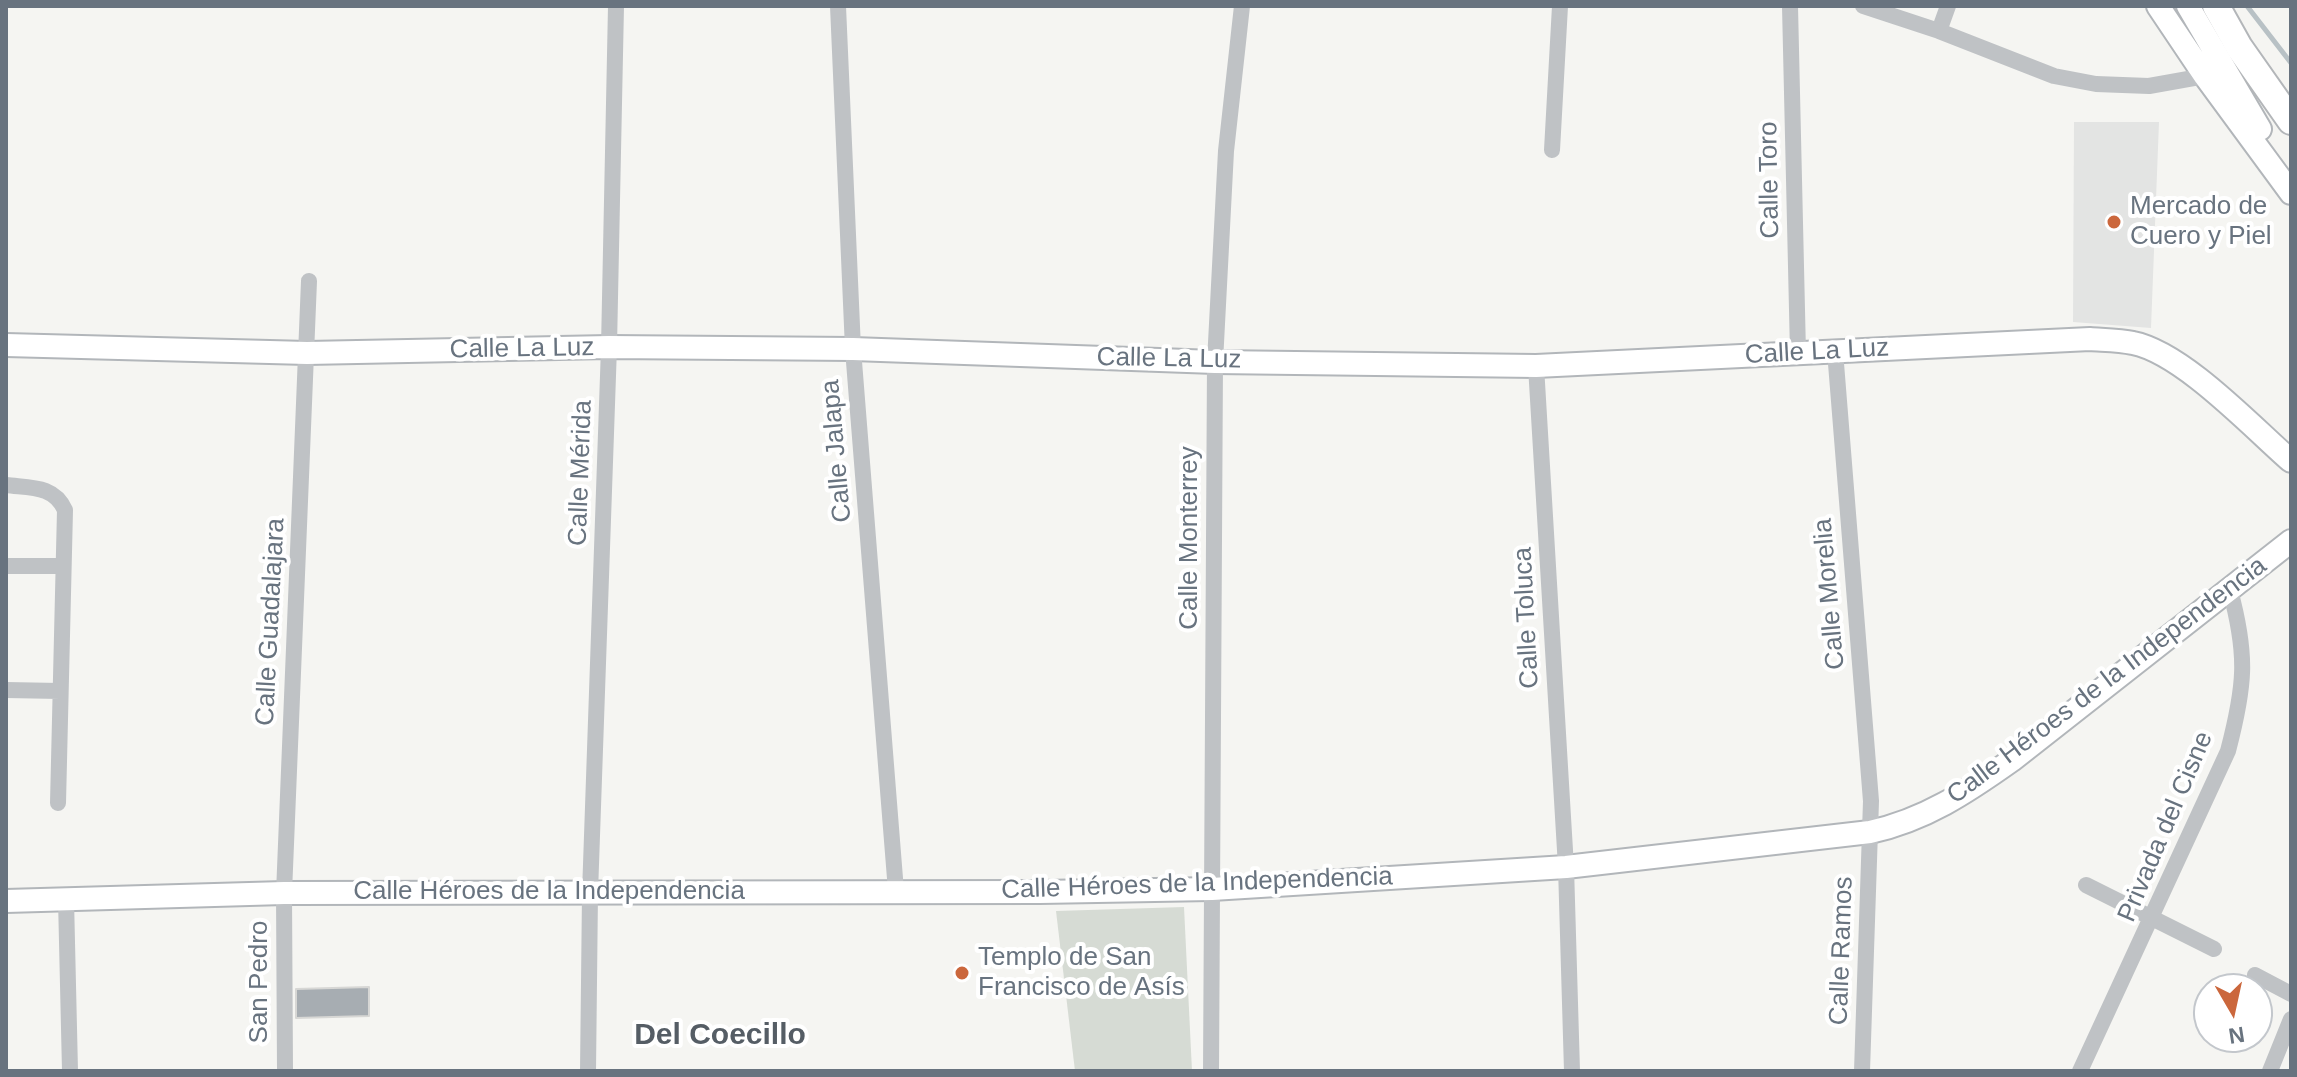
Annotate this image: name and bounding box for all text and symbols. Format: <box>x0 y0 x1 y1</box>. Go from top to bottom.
street label: Calle Toro <box>1753 121 1787 239</box>
place label: Mercado de Cuero y Piel <box>2130 191 2272 252</box>
marker: Mercado de Cuero y Piel <box>2105 213 2123 231</box>
street label: Calle La Luz <box>449 332 595 366</box>
street label: Calle La Luz <box>1744 333 1890 371</box>
street label: Calle La Luz <box>1096 342 1242 376</box>
street label: Calle Jalapa <box>815 378 859 524</box>
street label: Calle Mérida <box>563 400 599 546</box>
street label: Calle Monterrey <box>1174 446 1206 630</box>
street label: Calle Guadalajara <box>250 517 292 727</box>
street label: Calle Morelia <box>1808 517 1852 671</box>
street label: Calle Toluca <box>1508 546 1546 690</box>
street label: Calle Héroes de la Independencia <box>1941 551 2273 811</box>
street label: Privada del Cisne <box>2112 727 2220 927</box>
street label: Calle Héroes de la Independencia <box>1001 862 1393 906</box>
street label: Calle Héroes de la Independencia <box>353 876 745 908</box>
street label: Calle Ramos <box>1824 876 1860 1026</box>
street label: San Pedro <box>244 921 276 1043</box>
place label: Templo de San Francisco de Asís <box>978 942 1185 1004</box>
marker: Templo de San Francisco de Asís <box>953 964 971 982</box>
north arrow <box>2193 973 2273 1053</box>
district label: Del Coecillo <box>634 1018 806 1054</box>
text: N <box>2227 1022 2246 1049</box>

